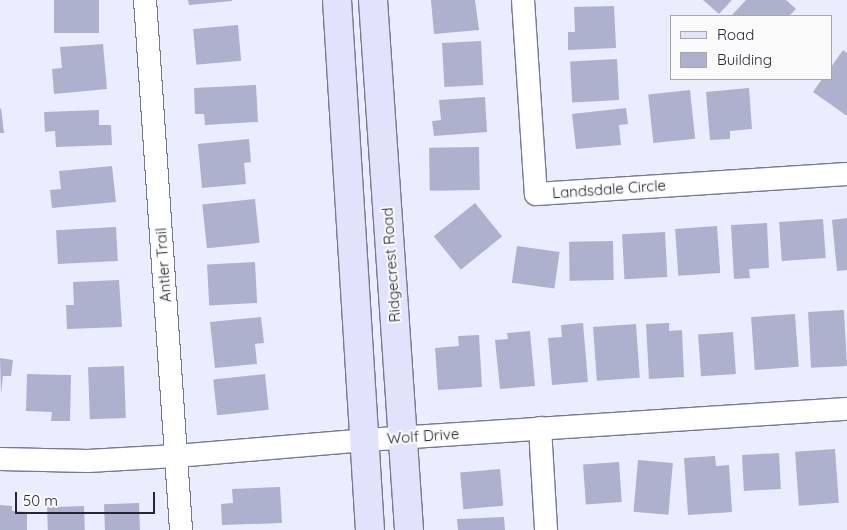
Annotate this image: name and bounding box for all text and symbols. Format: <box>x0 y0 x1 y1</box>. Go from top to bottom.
legend <box>670 15 832 80</box>
text: Road <box>717 25 754 44</box>
text: Building <box>717 50 772 69</box>
street label: Landsdale Circle <box>552 176 666 202</box>
street label: Ridgecrest Road <box>378 207 404 323</box>
street label: Antler Trail <box>151 227 175 303</box>
street label: Wolf Drive <box>386 424 460 448</box>
scale bar <box>18 482 158 514</box>
text: 50 m <box>23 491 58 510</box>

